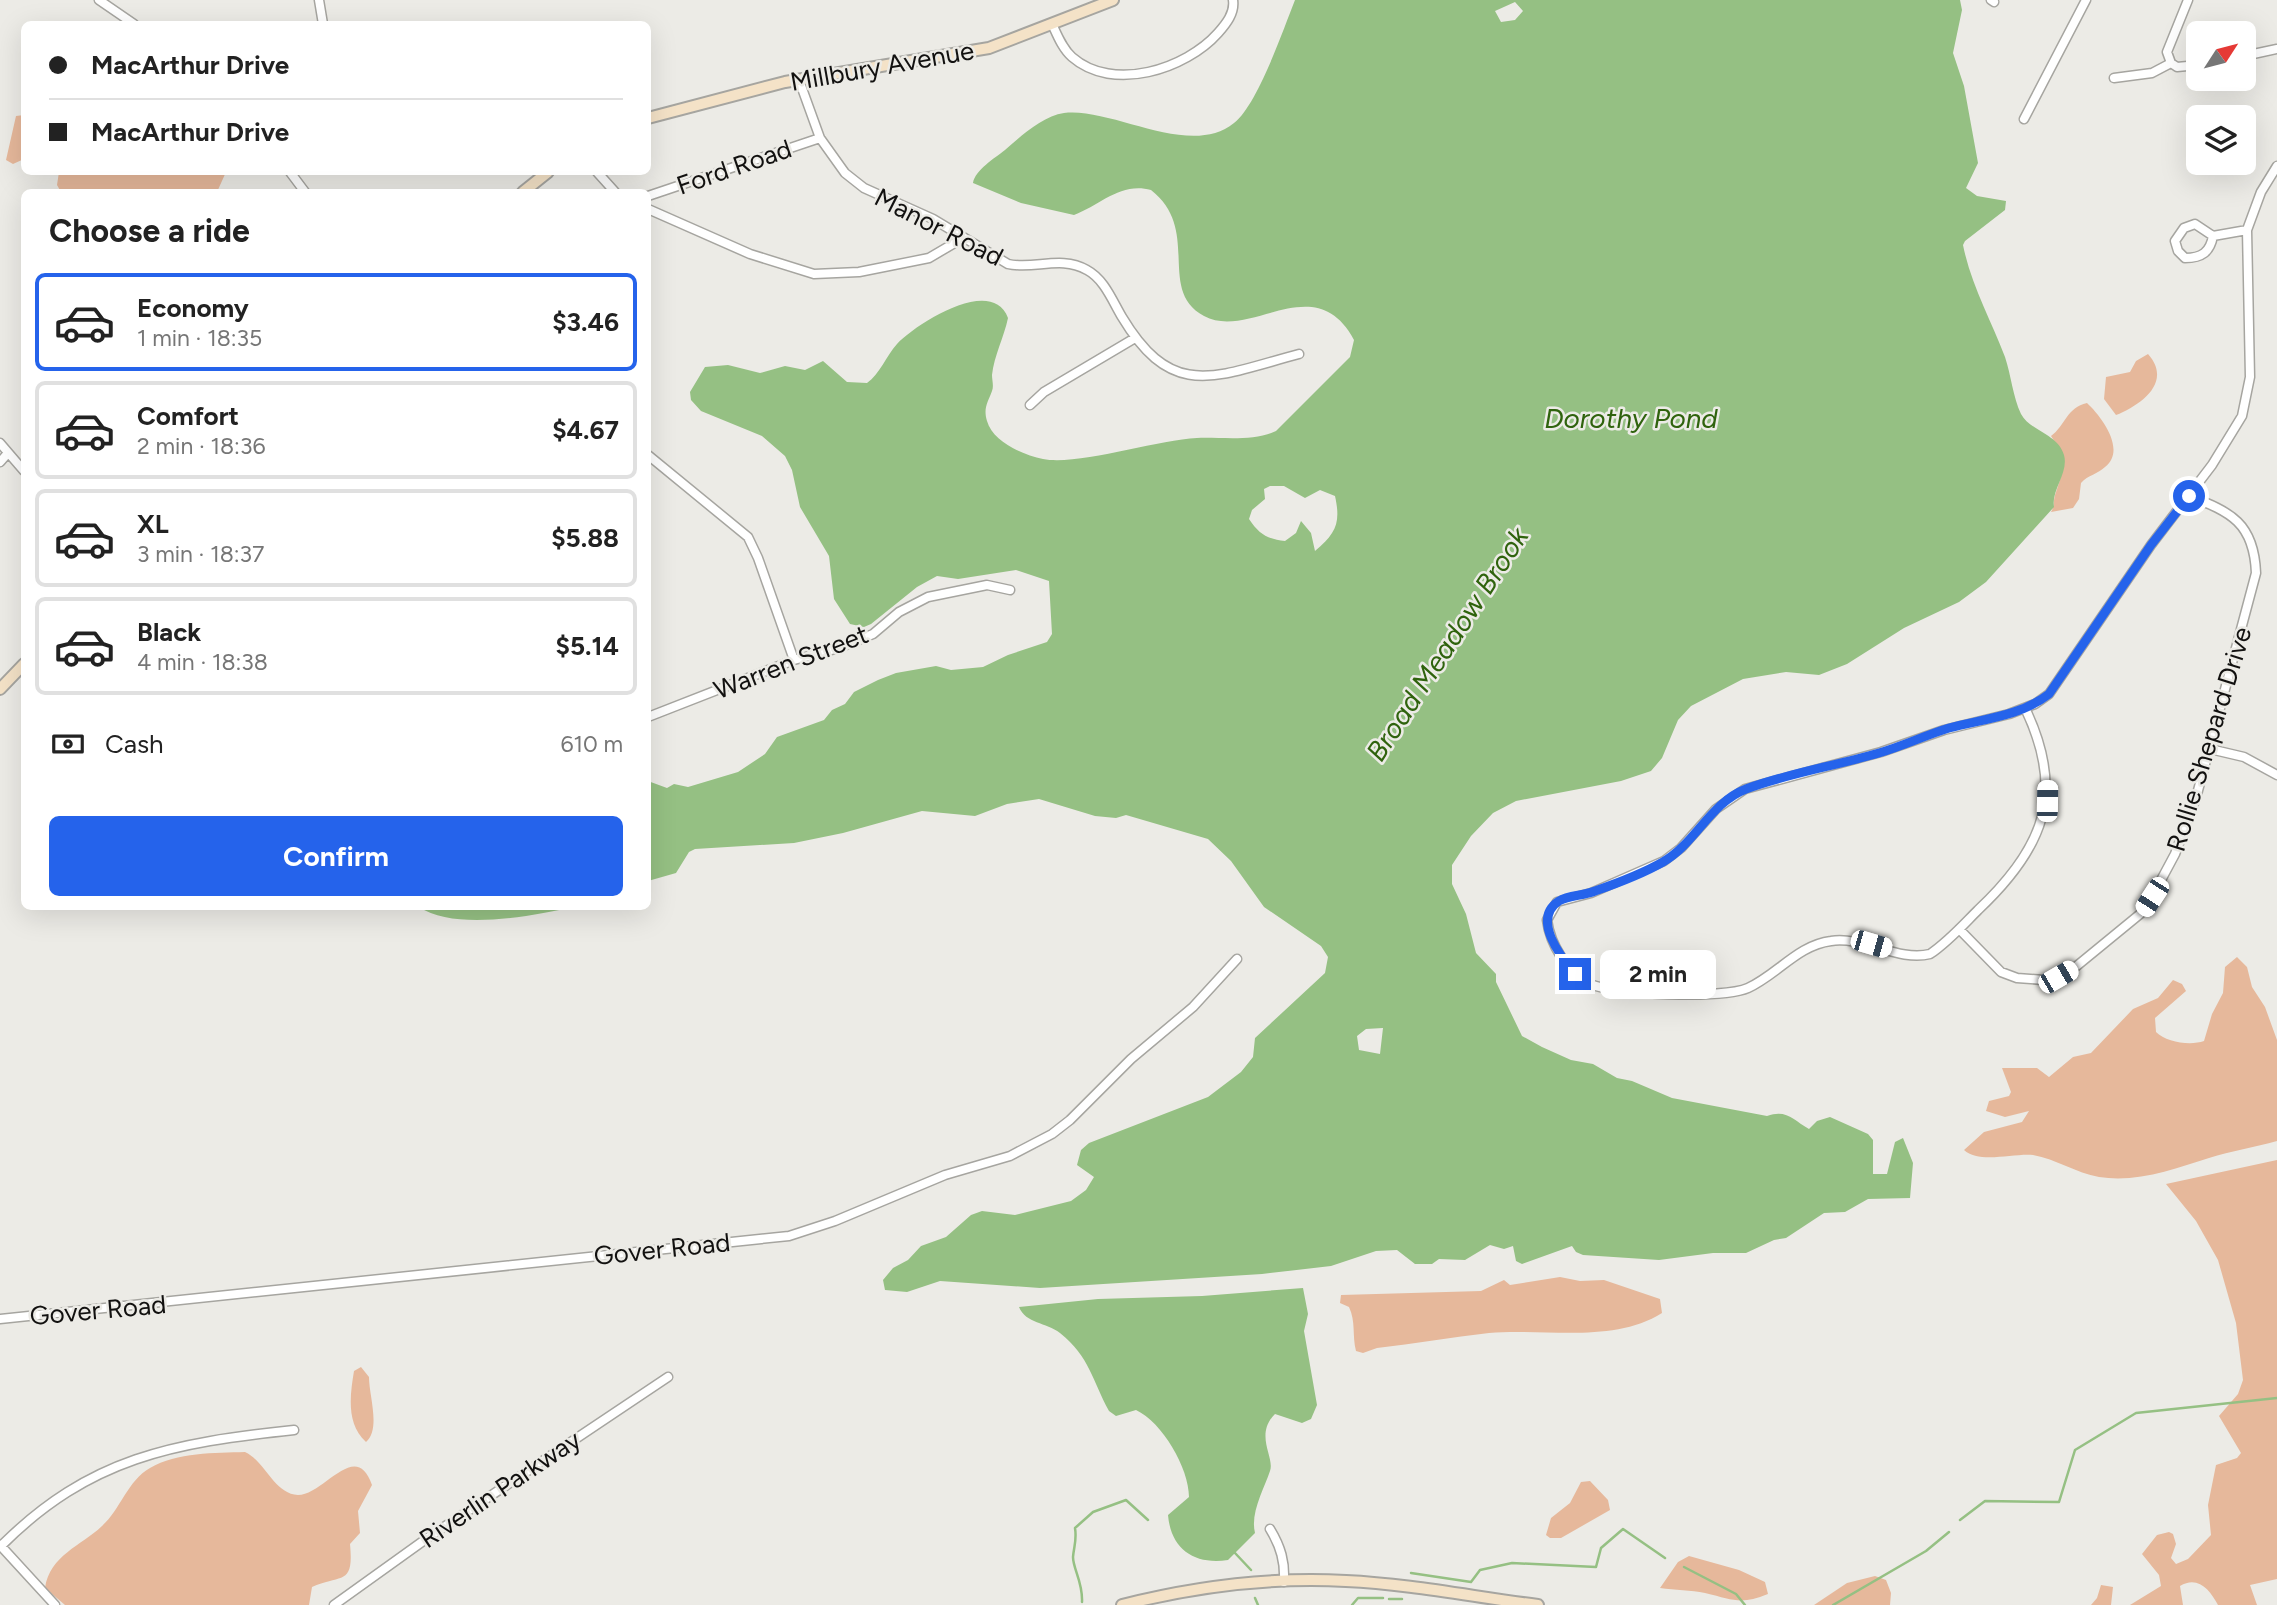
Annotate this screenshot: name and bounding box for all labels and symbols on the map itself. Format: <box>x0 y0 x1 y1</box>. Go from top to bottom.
north arrow <box>2186 21 2256 91</box>
street label: Millbury Avenue <box>788 34 976 98</box>
street label: Ford Road <box>672 132 796 202</box>
street label: Manor Road <box>869 181 1009 273</box>
water label: Dorothy Pond <box>1544 401 1718 435</box>
route start <box>2173 480 2205 512</box>
water label: Broad Meadow Brook <box>1359 519 1536 767</box>
street label: Warren Street <box>709 618 873 706</box>
street label: Rollie Shepard Drive <box>2160 623 2258 855</box>
car <box>2037 780 2058 822</box>
car <box>2132 874 2173 920</box>
car <box>1848 928 1895 960</box>
callout: 2 min <box>1600 950 1715 998</box>
car <box>2035 957 2082 997</box>
route end <box>1559 958 1591 990</box>
street label: Gover Road <box>592 1226 732 1272</box>
street label: Gover Road <box>28 1288 168 1332</box>
street label: Riverlin Parkway <box>413 1423 587 1555</box>

